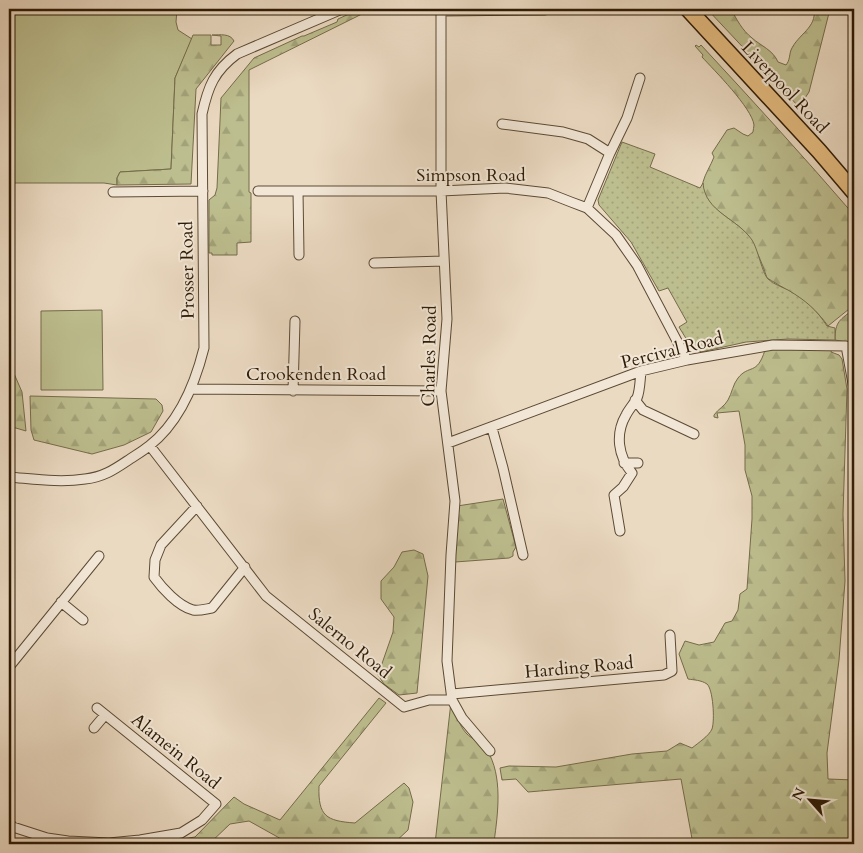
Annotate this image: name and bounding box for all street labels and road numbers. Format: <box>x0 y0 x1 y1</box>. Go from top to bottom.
street label: Liverpool Road <box>735 36 834 139</box>
street label: Simpson Road <box>416 163 526 188</box>
street label: Prosser Road <box>174 220 201 319</box>
street label: Charles Road <box>416 305 443 407</box>
street label: Percival Road <box>618 326 726 375</box>
street label: Crookenden Road <box>246 362 387 387</box>
street label: Salerno Road <box>303 602 397 685</box>
street label: Harding Road <box>524 650 635 685</box>
street label: Alamein Road <box>126 708 226 795</box>

